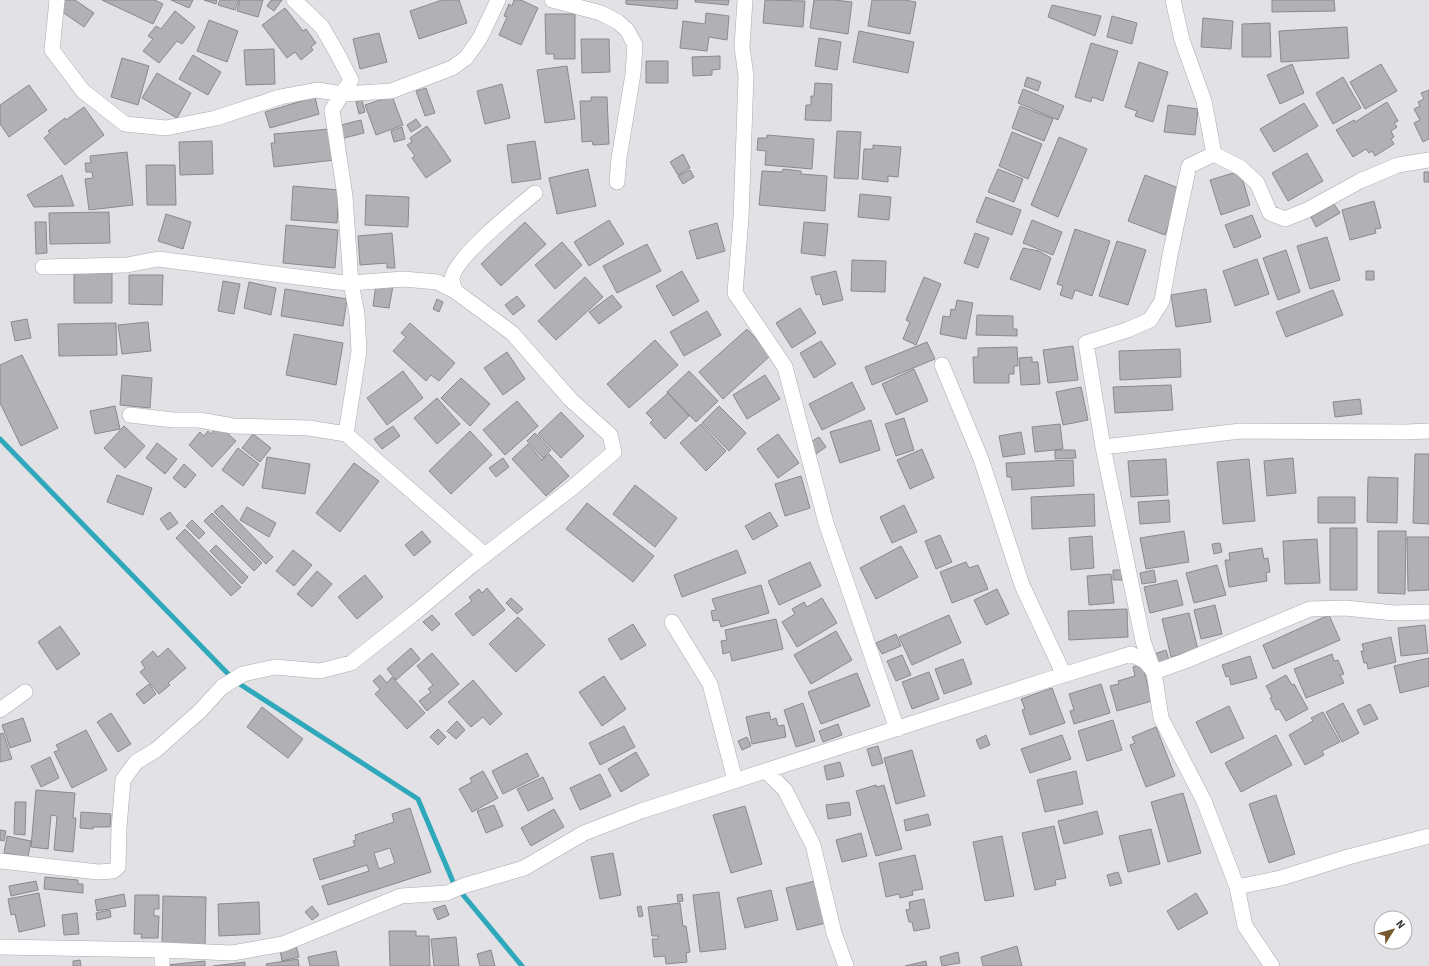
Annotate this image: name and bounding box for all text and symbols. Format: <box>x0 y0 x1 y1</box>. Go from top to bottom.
north arrow <box>1373 910 1413 950</box>
text: N <box>1392 917 1409 932</box>

